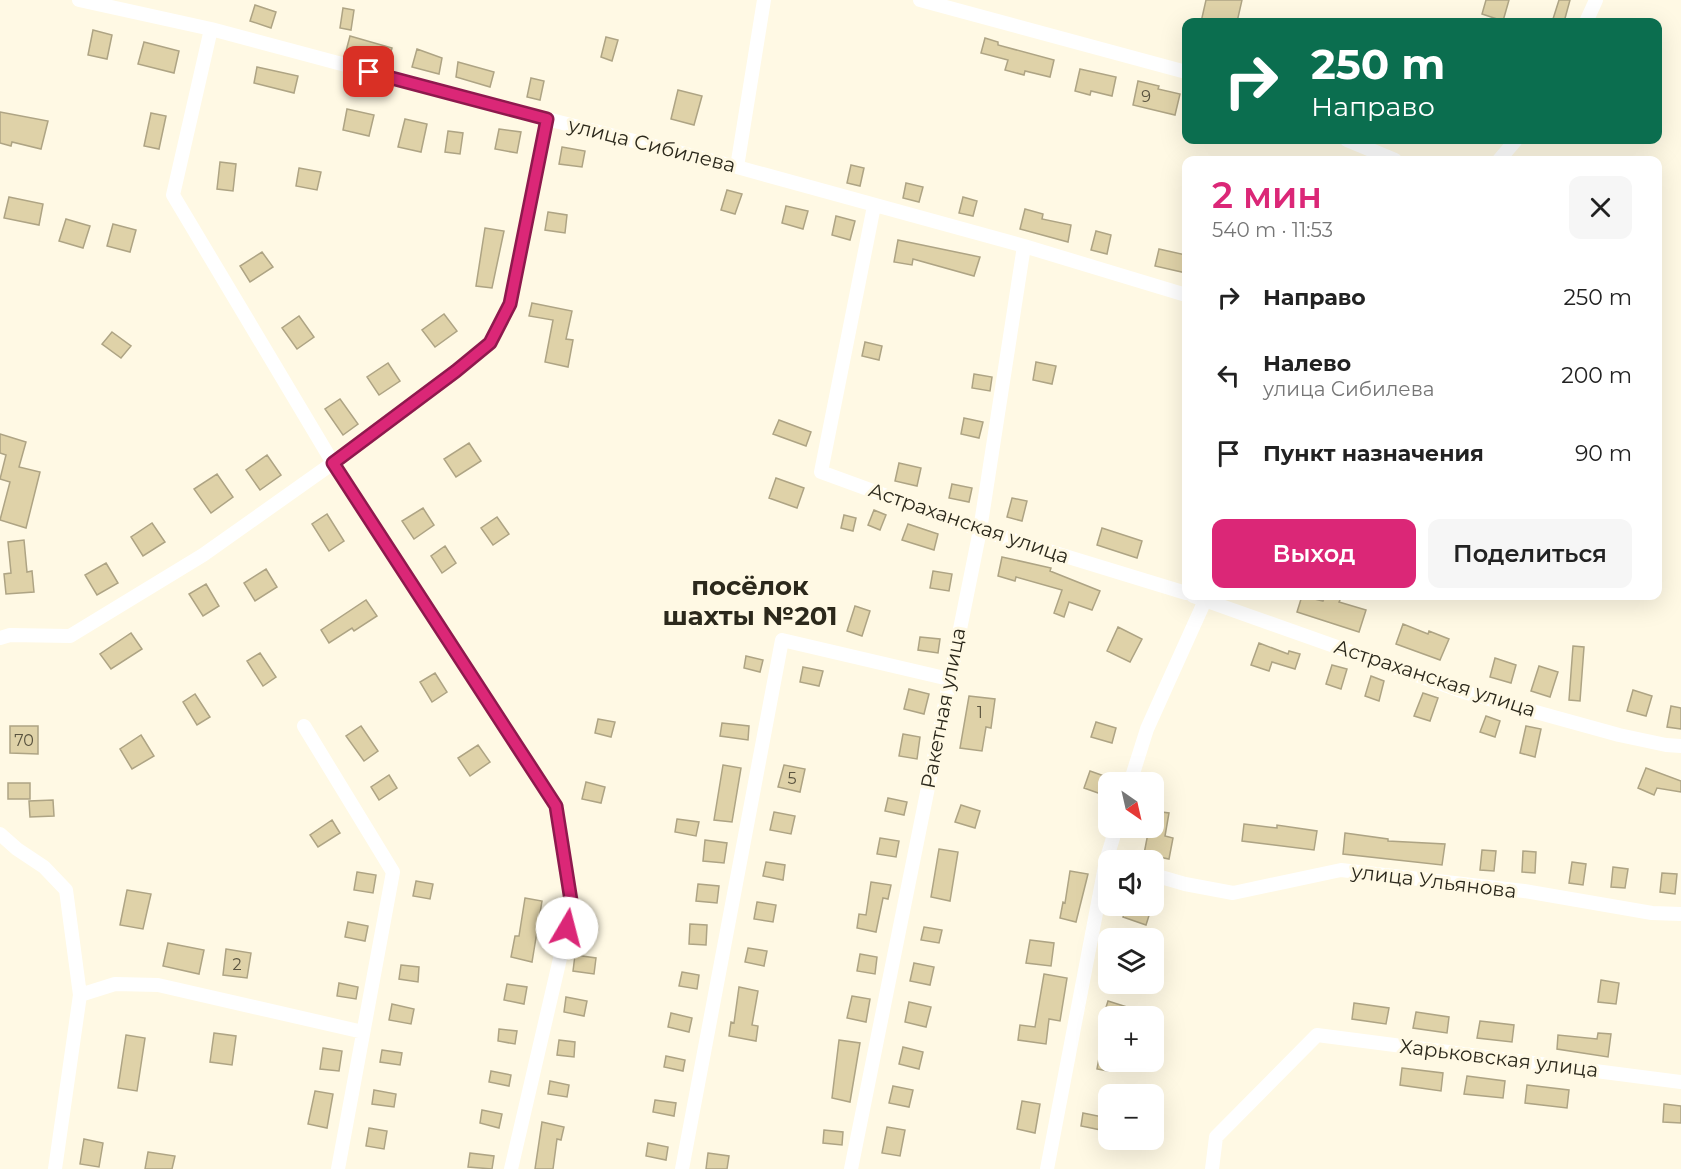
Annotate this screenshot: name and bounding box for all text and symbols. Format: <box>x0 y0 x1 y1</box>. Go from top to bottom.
text: 250 m <box>1311 38 1445 90</box>
icon: right <box>1212 42 1290 120</box>
pin <box>343 46 394 97</box>
icon: arrive <box>352 55 385 88</box>
house number: 9 <box>1141 87 1151 106</box>
text: Направо <box>1311 90 1435 123</box>
street label: улица Сибилева <box>565 112 738 177</box>
text: 2 мин <box>1212 173 1322 217</box>
button: close <box>1569 176 1632 239</box>
text: 540 m · 11:53 <box>1212 218 1333 242</box>
icon: right <box>1212 281 1245 314</box>
text: Направо <box>1263 284 1366 311</box>
text: 250 m <box>1563 284 1632 311</box>
text: Налево <box>1263 350 1351 377</box>
icon: left <box>1212 359 1245 392</box>
text: 200 m <box>1561 362 1632 389</box>
text: улица Сибилева <box>1263 377 1435 401</box>
icon: arrive <box>1212 437 1245 470</box>
text: Пункт назначения <box>1263 440 1484 467</box>
text: 90 m <box>1575 440 1632 467</box>
street label: Астраханская улица <box>866 477 1072 569</box>
button: Выход <box>1212 519 1416 588</box>
button: Поделиться <box>1428 519 1632 588</box>
district label: посёлок шахты №201 <box>662 570 838 632</box>
street label: Ракетная улица <box>916 626 970 790</box>
street label: Астраханская улица <box>1331 634 1539 722</box>
house number: 1 <box>977 703 983 722</box>
house number: 70 <box>14 731 34 750</box>
house number: 5 <box>787 769 797 788</box>
north arrow <box>1098 772 1164 838</box>
map controls <box>1098 772 1164 1150</box>
button: sound <box>1098 850 1164 916</box>
street label: улица Ульянова <box>1349 859 1518 903</box>
position arrow <box>535 896 599 960</box>
button: layers <box>1098 928 1164 994</box>
house number: 2 <box>232 955 242 974</box>
button: + <box>1098 1006 1164 1072</box>
street label: Харьковская улица <box>1398 1034 1600 1082</box>
button: − <box>1098 1084 1164 1150</box>

